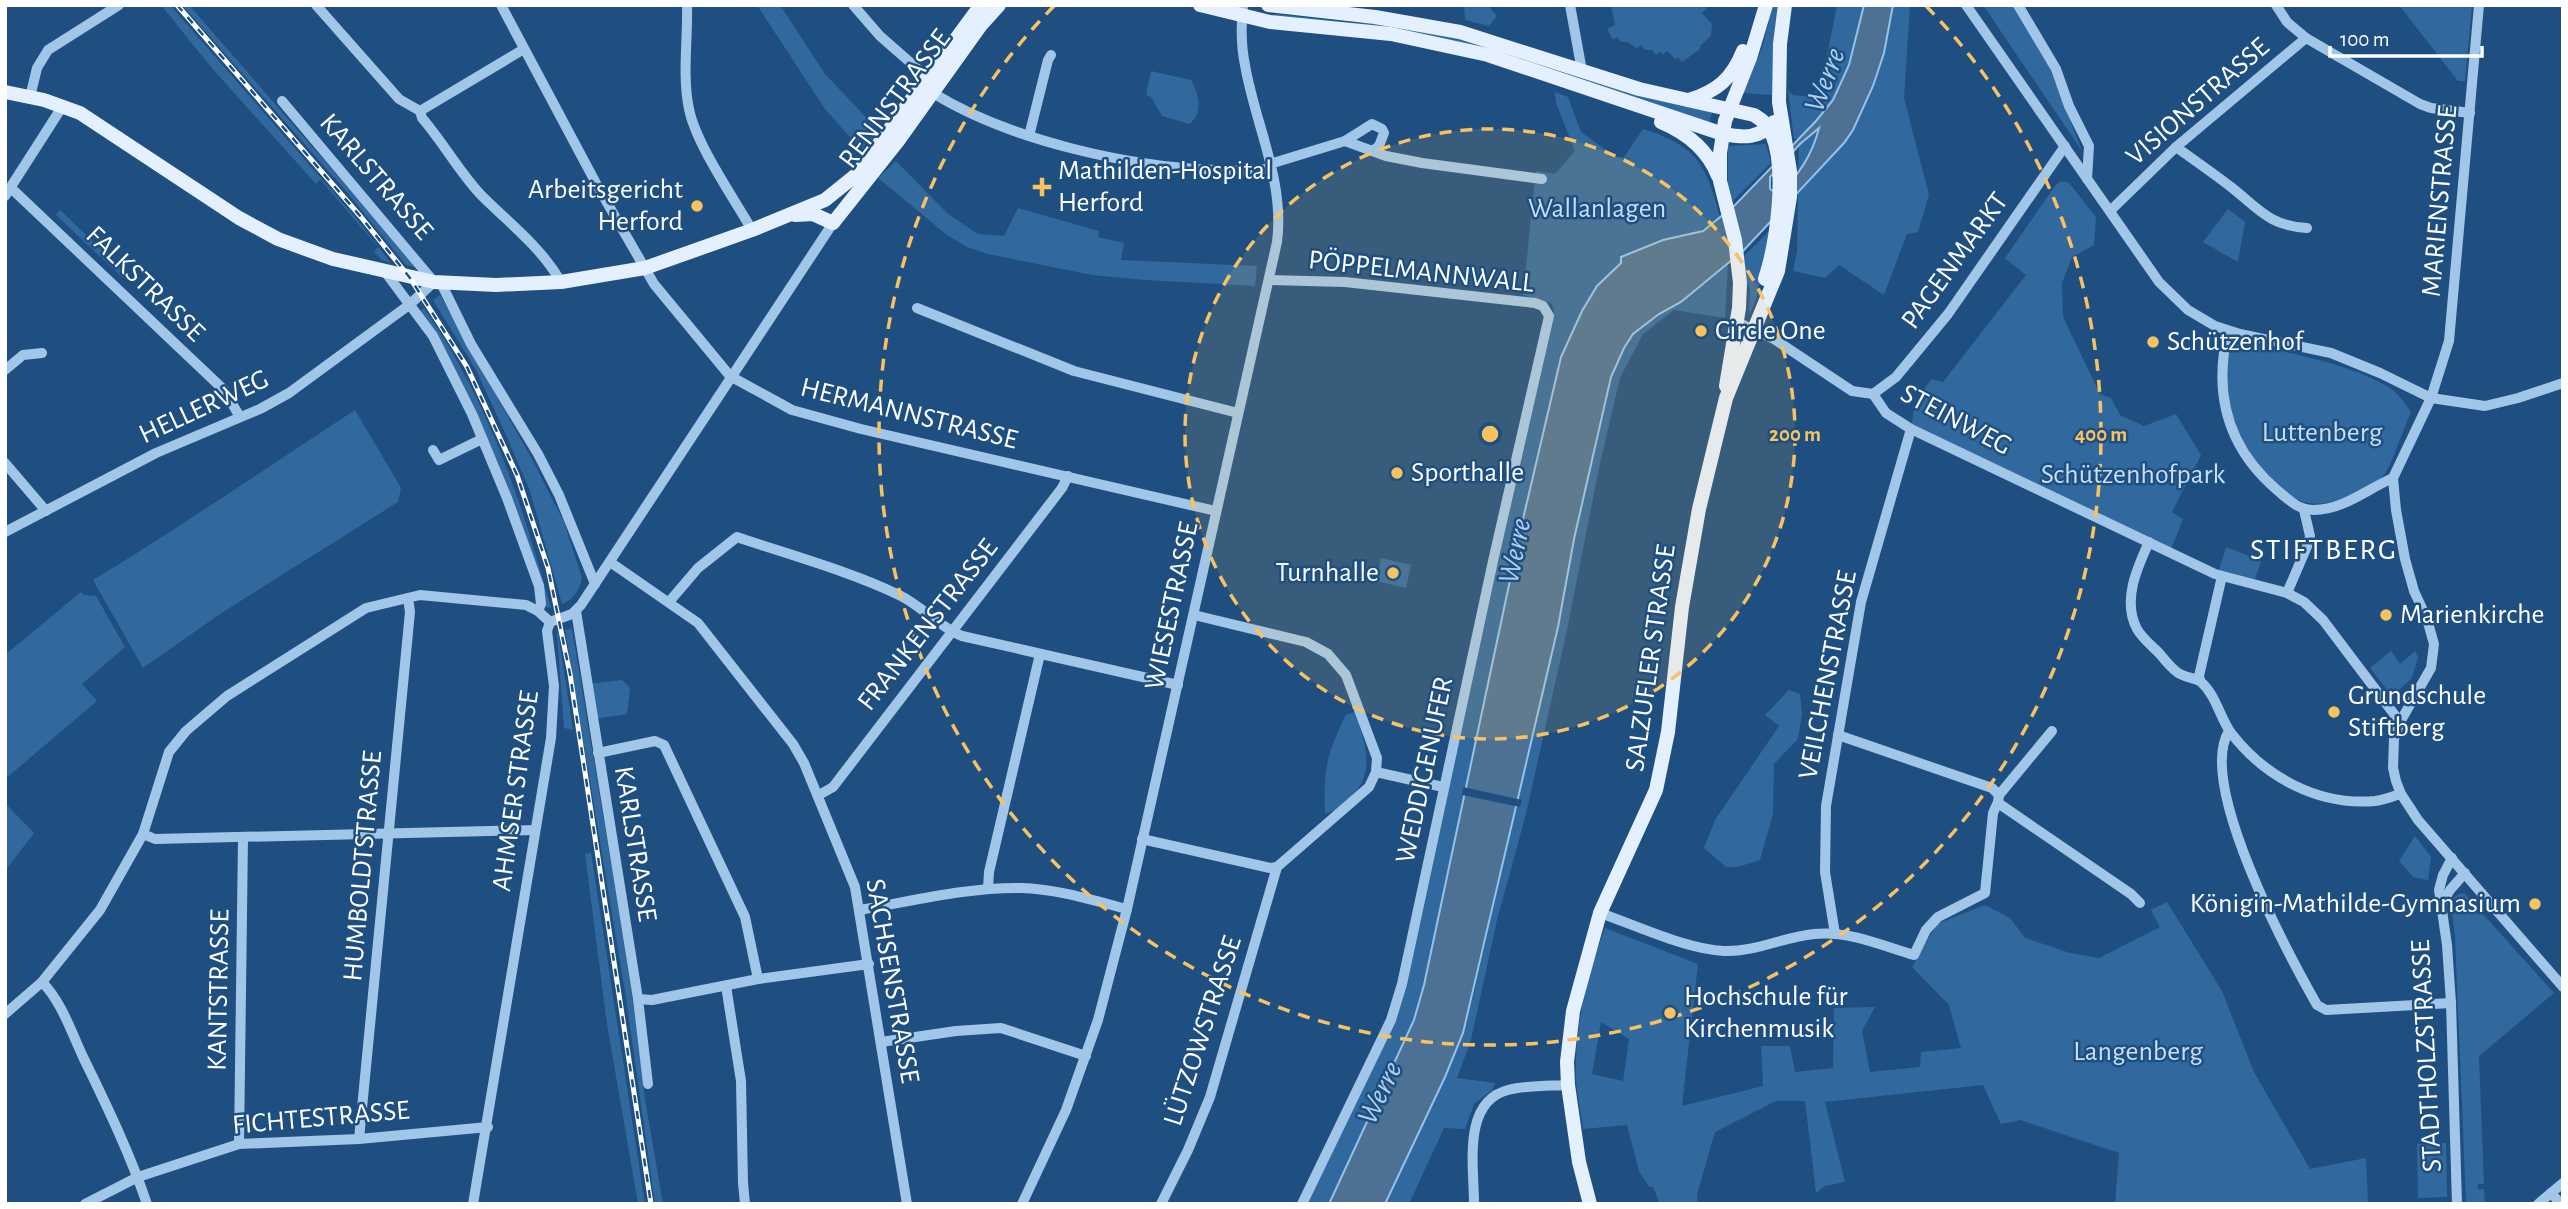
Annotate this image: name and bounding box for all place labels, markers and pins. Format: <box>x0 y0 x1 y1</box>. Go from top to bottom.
place label: Mathilden-Hospital Herford <box>1058 157 1272 217</box>
place label: Arbeitsgericht Herford <box>528 176 683 236</box>
marker: Mathilden-Hospital Herford <box>1032 177 1052 197</box>
marker: Arbeitsgericht Herford <box>689 198 705 214</box>
place label: Circle One <box>1715 317 1826 345</box>
marker: Circle One <box>1693 323 1709 339</box>
place label: Schützenhof <box>2167 328 2304 356</box>
marker: Schützenhof <box>2145 334 2161 350</box>
centre of rings <box>1478 422 1502 446</box>
place label: Sporthalle <box>1411 459 1524 487</box>
marker: Sporthalle <box>1389 465 1405 481</box>
place label: Turnhalle <box>1276 559 1379 587</box>
marker: Turnhalle <box>1385 565 1401 581</box>
place label: Marienkirche <box>2400 601 2544 629</box>
marker: Marienkirche <box>2378 607 2394 623</box>
place label: Grundschule Stiftberg <box>2348 682 2486 742</box>
marker: Grundschule Stiftberg <box>2326 704 2342 720</box>
place label: Königin-Mathilde-Gymnasium <box>2190 890 2521 918</box>
marker: Königin-Mathilde-Gymnasium <box>2527 896 2543 912</box>
place label: Hochschule für Kirchenmusik <box>1684 983 1848 1043</box>
marker: Hochschule für Kirchenmusik <box>1662 1005 1678 1021</box>

